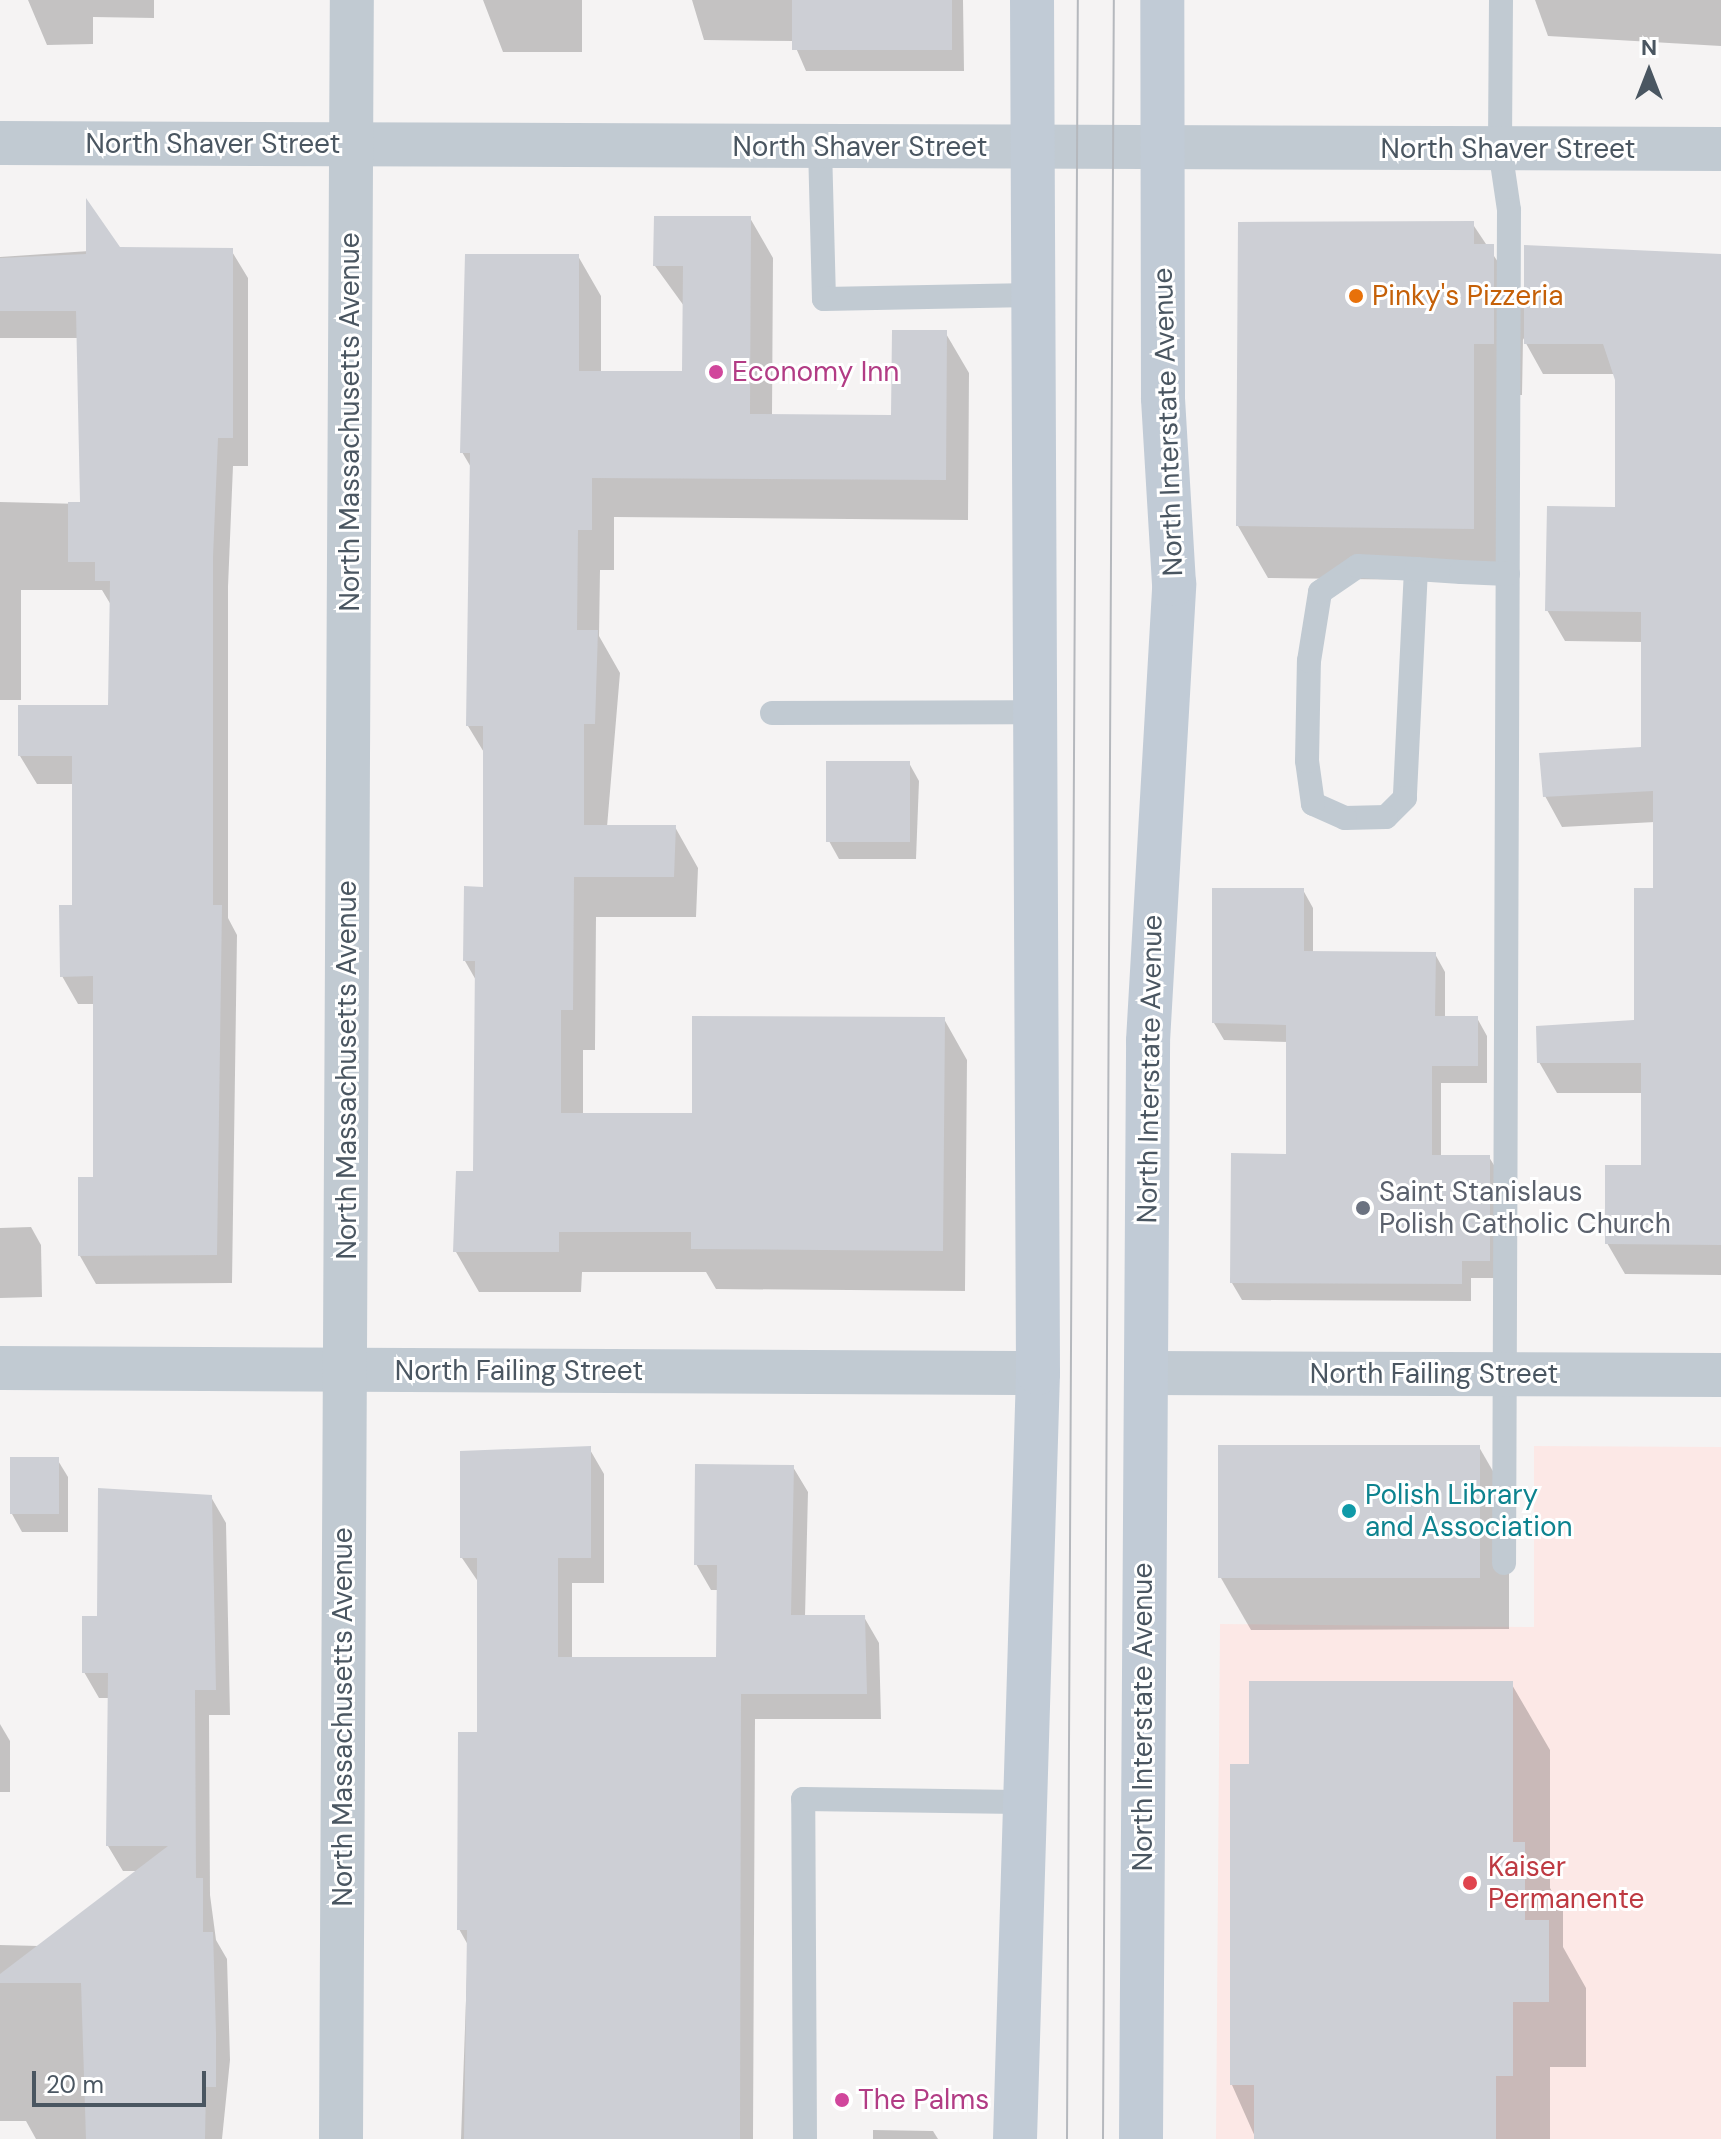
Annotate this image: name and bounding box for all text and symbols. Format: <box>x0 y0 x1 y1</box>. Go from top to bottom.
north arrow <box>1609 32 1689 112</box>
text: N <box>1641 33 1657 62</box>
street label: North Shaver Street <box>86 127 340 161</box>
street label: North Shaver Street <box>733 130 987 164</box>
street label: North Shaver Street <box>1381 132 1635 166</box>
street label: North Massachusetts Avenue <box>333 232 367 612</box>
street label: North Interstate Avenue <box>1146 267 1190 577</box>
place label: Pinky's Pizzeria <box>1372 279 1563 313</box>
marker: Pinky's Pizzeria <box>1347 287 1365 305</box>
place label: Economy Inn <box>732 355 899 389</box>
marker: Economy Inn <box>707 363 725 381</box>
street label: North Massachusetts Avenue <box>330 880 364 1260</box>
street label: North Interstate Avenue <box>1131 914 1169 1224</box>
place label: Saint Stanislaus Polish Catholic Church <box>1379 1175 1671 1241</box>
marker: Saint Stanislaus Polish Catholic Church <box>1354 1199 1372 1217</box>
street label: North Failing Street <box>395 1354 643 1388</box>
street label: North Failing Street <box>1310 1357 1558 1391</box>
place label: Polish Library and Association <box>1365 1478 1573 1544</box>
marker: Polish Library and Association <box>1340 1502 1358 1520</box>
street label: North Massachusetts Avenue <box>326 1527 360 1907</box>
street label: North Interstate Avenue <box>1126 1563 1160 1871</box>
place label: Kaiser Permanente <box>1488 1850 1644 1916</box>
marker: Kaiser Permanente <box>1459 1872 1481 1894</box>
scale bar <box>36 2055 210 2105</box>
text: 20 m <box>46 2069 104 2100</box>
place label: The Palms <box>858 2083 989 2117</box>
marker: The Palms <box>833 2091 851 2109</box>

